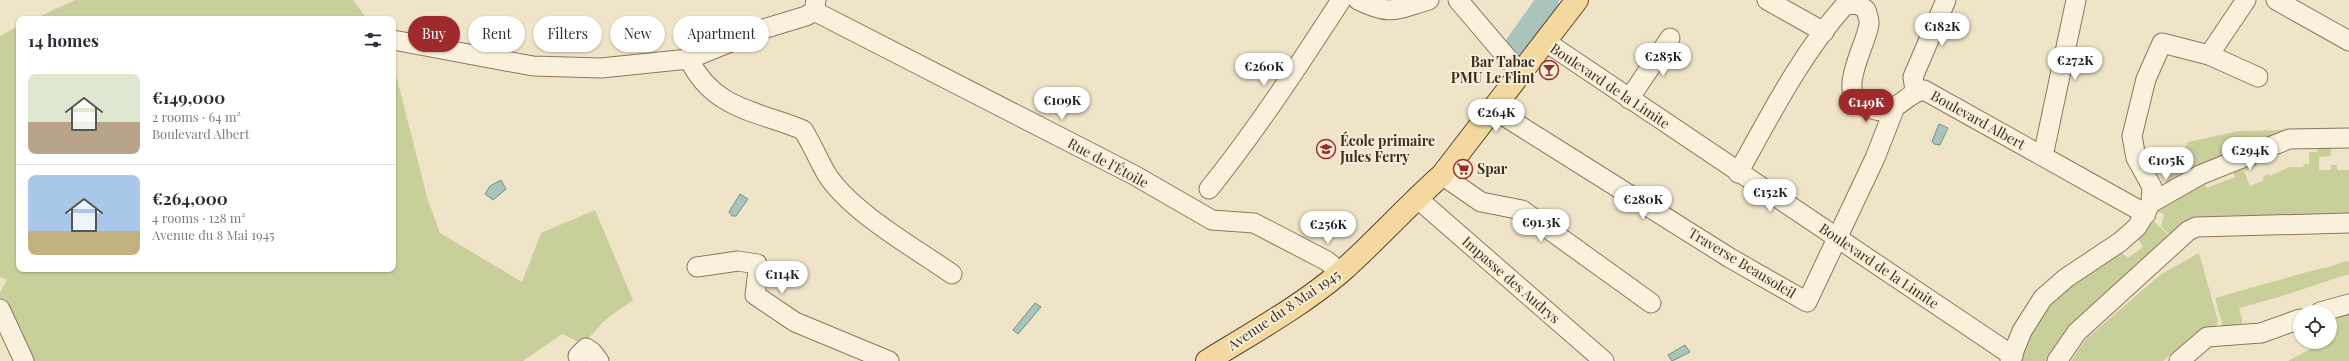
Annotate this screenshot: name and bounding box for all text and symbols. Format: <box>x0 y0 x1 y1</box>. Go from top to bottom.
pin: €182K <box>1914 13 1970 47</box>
chip: Buy <box>408 16 460 52</box>
chip: Rent <box>468 16 525 52</box>
chip: Filters <box>533 16 602 52</box>
chip: New <box>610 16 665 52</box>
chip: Apartment <box>673 16 769 52</box>
text: €182K <box>1924 17 1960 34</box>
text: 14 homes <box>28 29 99 51</box>
icon: filters <box>362 29 384 51</box>
street label: Boulevard de la Limite <box>1547 39 1674 133</box>
pin: €285K <box>1635 43 1691 77</box>
text: €285K <box>1644 47 1682 64</box>
pin: €272K <box>2047 47 2103 81</box>
text: €272K <box>2056 51 2094 68</box>
place label: Bar Tabac PMU Le Flint <box>1451 52 1535 87</box>
pin: €260K <box>1236 53 1292 87</box>
text: €260K <box>1244 57 1284 74</box>
bar icon: Bar Tabac PMU Le Flint <box>1538 59 1560 81</box>
text: €149,000 <box>152 86 225 108</box>
street label: Boulevard Albert <box>1928 86 2030 154</box>
pin: €109K <box>1034 87 1090 121</box>
pin: €149K <box>1838 89 1894 123</box>
icon: home <box>60 90 108 138</box>
text: €109K <box>1043 91 1081 108</box>
text: €149K <box>1848 93 1884 110</box>
pin: €264K <box>1468 99 1524 133</box>
text: €264K <box>1477 103 1515 120</box>
text: 2 rooms · 64 m² <box>152 108 241 125</box>
text: Boulevard Albert <box>152 125 250 142</box>
place label: École primaire Jules Ferry <box>1339 131 1435 166</box>
street label: Rue de l'Étoile <box>1065 133 1152 192</box>
pin: €294K <box>2222 137 2278 171</box>
school or university icon: École primaire Jules Ferry <box>1315 138 1337 160</box>
text: €294K <box>2231 141 2269 158</box>
pin: €105K <box>2138 147 2194 181</box>
text: €105K <box>2148 151 2184 168</box>
supermarket icon: Spar <box>1452 158 1474 180</box>
place label: Spar <box>1477 159 1508 178</box>
pin: €152K <box>1742 179 1798 213</box>
text: €152K <box>1752 183 1788 200</box>
pin: €280K <box>1615 186 1671 220</box>
text: €264,000 <box>152 187 228 209</box>
text: €280K <box>1623 190 1663 207</box>
icon: home <box>60 191 108 239</box>
text: 4 rooms · 128 m² <box>152 209 246 226</box>
pin: €91.3K <box>1508 209 1574 243</box>
pin: €256K <box>1300 211 1356 245</box>
text: €91.3K <box>1521 213 1561 230</box>
text: €256K <box>1309 215 1347 232</box>
street label: Boulevard de la Limite <box>1816 219 1943 313</box>
street label: Traverse Beausoleil <box>1685 223 1800 302</box>
text: Avenue du 8 Mai 1945 <box>152 226 275 243</box>
street label: Impasse des Audrys <box>1458 232 1564 327</box>
pin: €114K <box>754 261 810 295</box>
text: €114K <box>765 265 799 282</box>
street label: Avenue du 8 Mai 1945 <box>1223 265 1344 355</box>
map controls <box>2293 305 2337 349</box>
button: locate <box>2293 305 2337 349</box>

